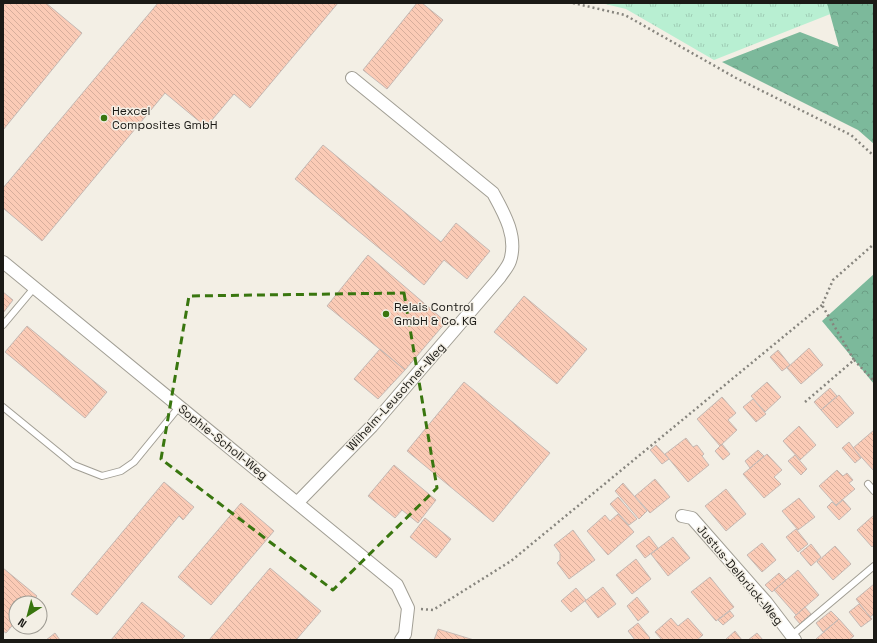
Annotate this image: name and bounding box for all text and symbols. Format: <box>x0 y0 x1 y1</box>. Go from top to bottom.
place label: Hexcel Composites GmbH <box>112 103 218 133</box>
marker: Hexcel Composites GmbH <box>99 113 109 123</box>
place label: Relais Control GmbH & Co. KG <box>394 299 477 329</box>
marker: Relais Control GmbH & Co. KG <box>381 309 391 319</box>
street label: Wilhelm-Leuschner-Weg <box>343 339 449 455</box>
street label: Sophie-Scholl-Weg <box>175 401 271 483</box>
street label: Justus-Delbrück-Weg <box>693 521 787 629</box>
north arrow <box>8 595 48 635</box>
text: N <box>15 615 29 631</box>

